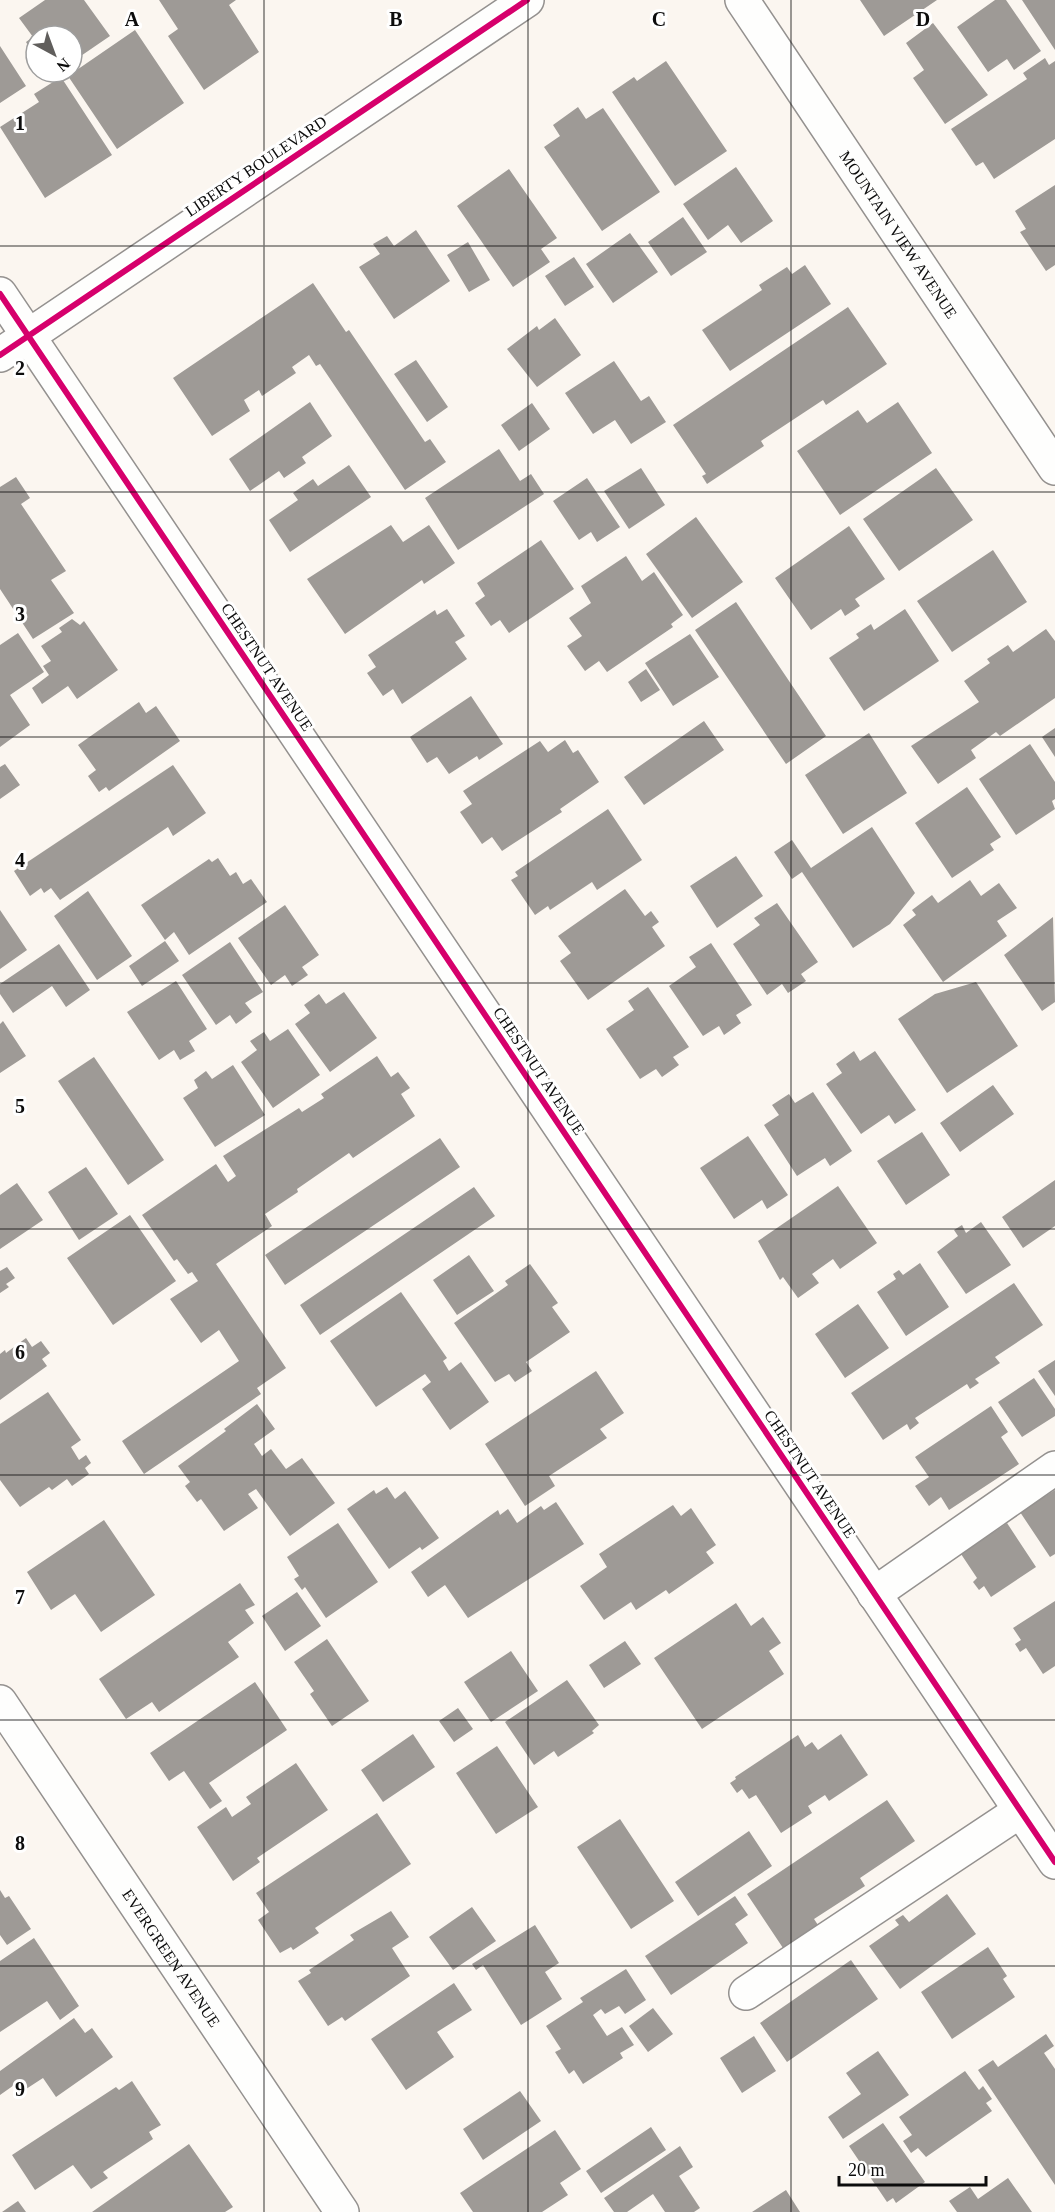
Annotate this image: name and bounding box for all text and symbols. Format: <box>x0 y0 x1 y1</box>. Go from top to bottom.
text: A <box>125 8 140 30</box>
text: B <box>389 8 403 30</box>
text: C <box>652 8 666 30</box>
text: D <box>916 8 930 30</box>
north arrow <box>24 24 84 84</box>
text: N <box>53 55 73 75</box>
text: 1 <box>15 112 25 134</box>
street label: LIBERTY BOULEVARD <box>182 112 330 220</box>
street label: MOUNTAIN VIEW AVENUE <box>837 147 961 321</box>
text: 2 <box>15 357 25 379</box>
street label: CHESTNUT AVENUE <box>218 600 316 734</box>
text: 3 <box>15 603 25 625</box>
text: 4 <box>15 849 25 871</box>
street label: CHESTNUT AVENUE <box>490 1004 588 1138</box>
text: 5 <box>15 1095 25 1117</box>
text: 6 <box>15 1341 25 1363</box>
street label: CHESTNUT AVENUE <box>761 1407 859 1541</box>
text: 7 <box>15 1586 25 1608</box>
text: 8 <box>15 1832 25 1854</box>
street label: EVERGREEN AVENUE <box>119 1886 224 2030</box>
text: 9 <box>15 2078 25 2100</box>
scale bar <box>839 2149 986 2187</box>
text: 20 m <box>848 2160 885 2180</box>

